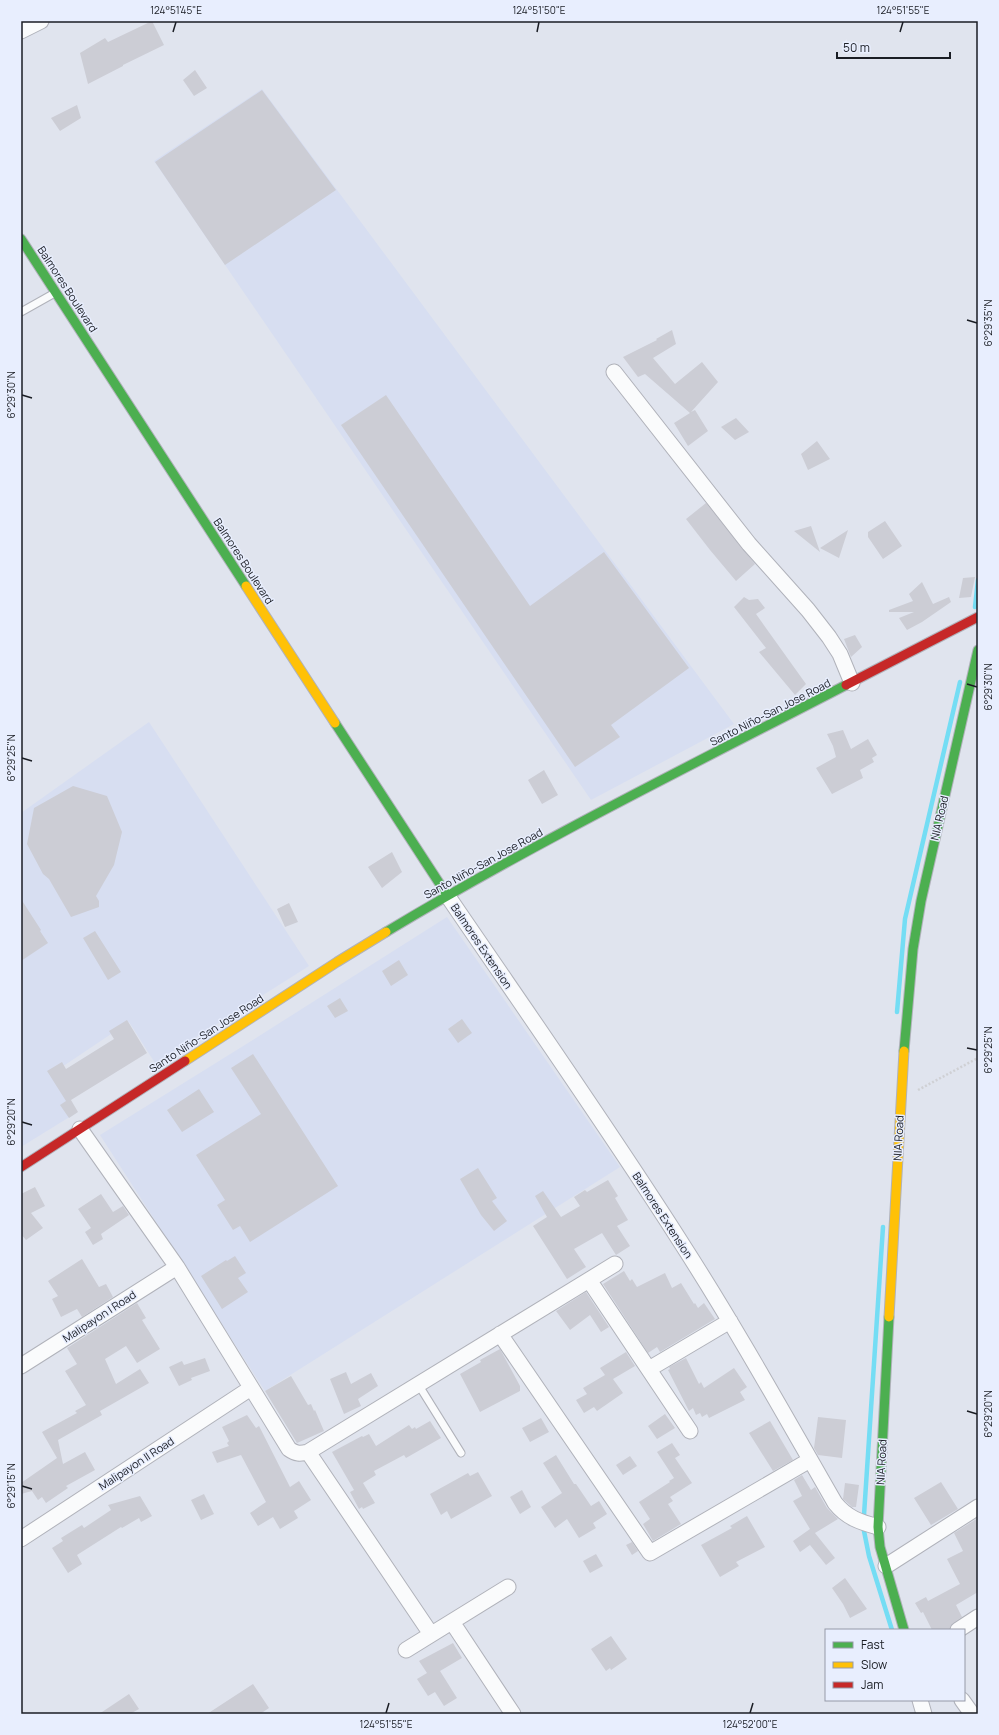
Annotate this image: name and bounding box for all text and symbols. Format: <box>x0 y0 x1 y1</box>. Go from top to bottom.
text: 124°51'45"E <box>150 3 202 17</box>
text: 124°51'50"E <box>512 3 566 17</box>
text: 124°51'55"E <box>877 3 930 17</box>
scale bar <box>837 34 950 60</box>
text: 50 m <box>843 39 870 56</box>
street label: Balmores Boulevard <box>35 243 101 335</box>
text: 6°29'35"N <box>981 299 995 346</box>
text: 6°29'30"N <box>4 371 18 419</box>
street label: Balmores Boulevard <box>211 515 277 607</box>
text: 6°29'30"N <box>981 663 995 711</box>
street label: Santo Niño-San Jose Road <box>707 675 833 749</box>
text: 6°29'25"N <box>4 734 18 782</box>
street label: NIA Road <box>927 794 951 842</box>
street label: Santo Niño-San Jose Road <box>421 824 545 902</box>
street label: Balmores Extension <box>448 900 516 992</box>
street label: Santo Niño-San Jose Road <box>146 990 266 1076</box>
text: 6°29'25"N <box>981 1026 995 1074</box>
text: 6°29'20"N <box>4 1098 18 1146</box>
street label: NIA Road <box>889 1115 907 1161</box>
street label: Balmores Extension <box>629 1169 697 1261</box>
street label: Malipayon I Road <box>60 1287 138 1345</box>
text: 6°29'20"N <box>981 1390 995 1438</box>
street label: Malipayon II Road <box>95 1433 177 1493</box>
street label: NIA Road <box>872 1439 890 1485</box>
text: 6°29'15"N <box>4 1463 18 1509</box>
legend <box>825 1629 965 1701</box>
text: Fast <box>861 1636 885 1653</box>
text: Slow <box>861 1656 887 1673</box>
text: Jam <box>861 1676 883 1693</box>
text: 124°51'55"E <box>360 1717 413 1731</box>
text: 124°52'00"E <box>723 1717 778 1731</box>

